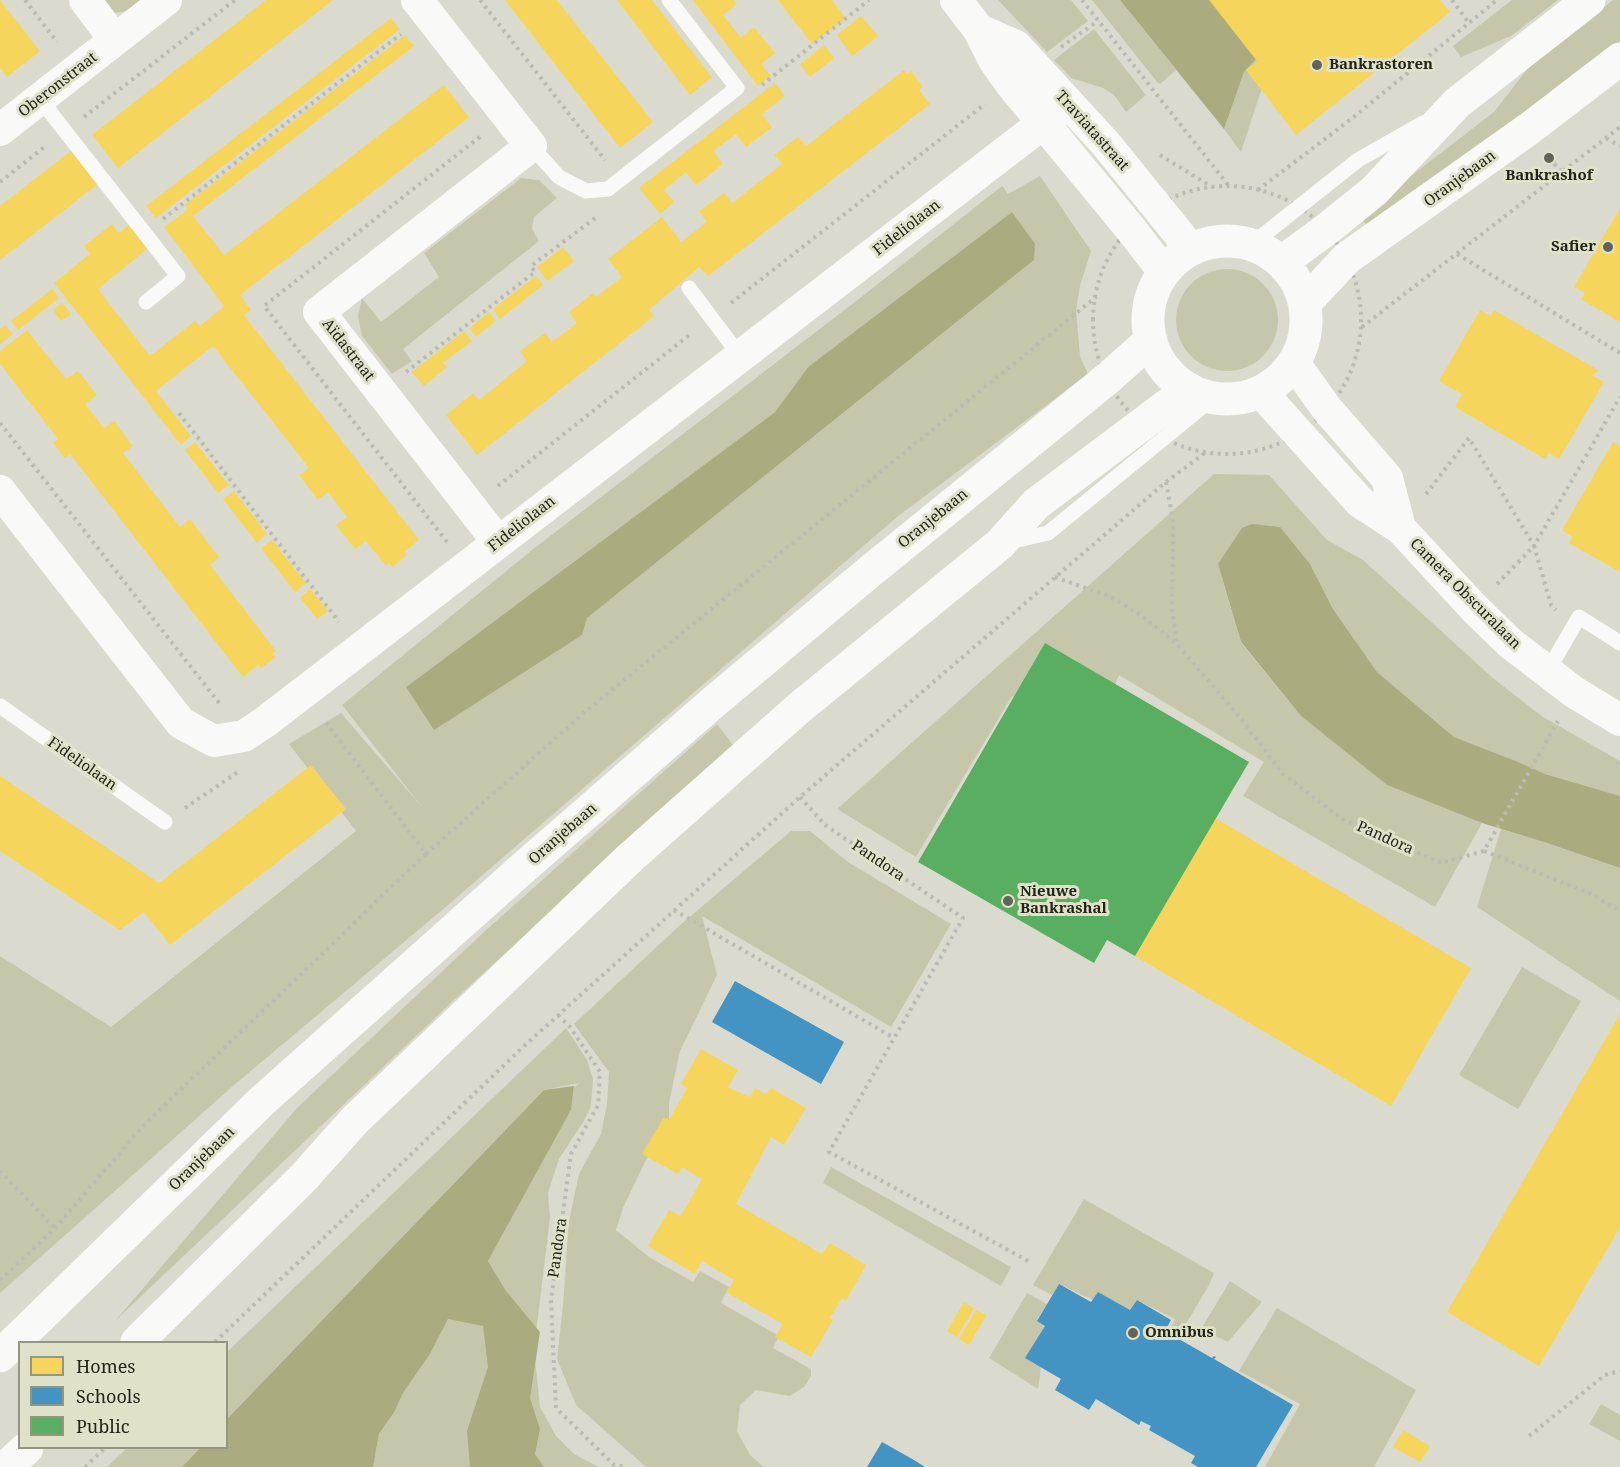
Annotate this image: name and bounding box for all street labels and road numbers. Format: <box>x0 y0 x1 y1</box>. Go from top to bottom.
street label: Oberonstraat <box>15 49 101 121</box>
street label: Traviatastraat <box>1052 87 1132 175</box>
street label: Oranjebaan <box>1421 147 1499 211</box>
street label: Fideliolaan <box>870 196 944 260</box>
street label: Aïdastraat <box>318 315 378 385</box>
street label: Oranjebaan <box>895 485 971 553</box>
street label: Fideliolaan <box>485 492 559 556</box>
street label: Camera Obscuralaan <box>1406 535 1524 653</box>
street label: Fideliolaan <box>44 734 120 794</box>
street label: Oranjebaan <box>525 800 601 868</box>
street label: Pandora <box>1354 818 1416 858</box>
street label: Pandora <box>848 837 908 885</box>
street label: Oranjebaan <box>165 1123 239 1195</box>
street label: Pandora <box>545 1217 571 1279</box>

